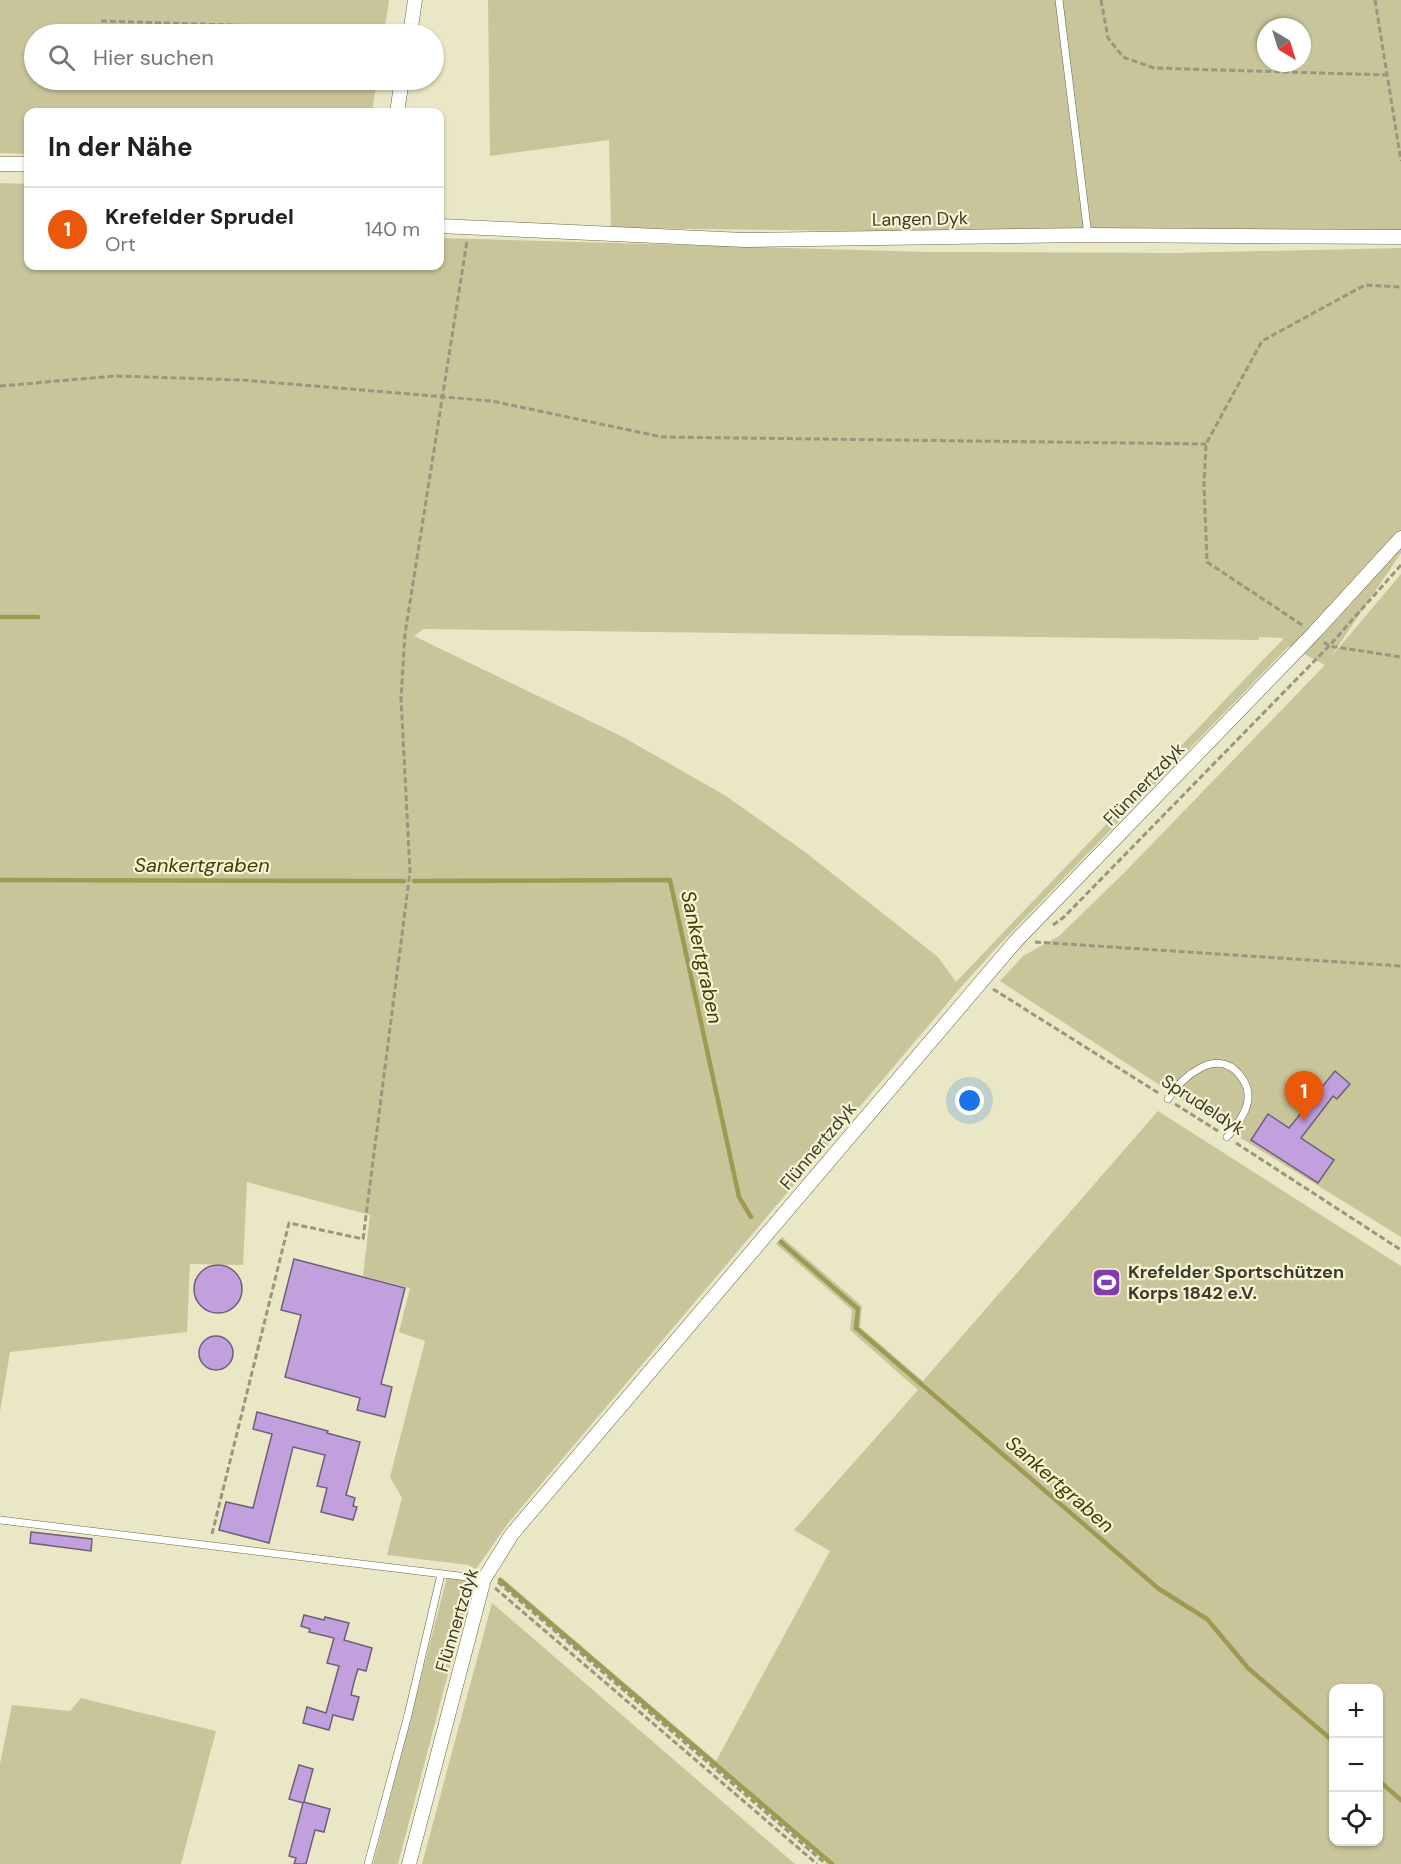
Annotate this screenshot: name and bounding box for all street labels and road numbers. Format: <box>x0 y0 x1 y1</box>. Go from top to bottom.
street label: Langen Dyk <box>872 206 968 232</box>
street label: Flünnertzdyk <box>1098 737 1190 831</box>
street label: Sprudeldyk <box>1157 1069 1249 1141</box>
street label: Flünnertzdyk <box>774 1097 862 1195</box>
street label: Flünnertzdyk <box>430 1565 484 1675</box>

